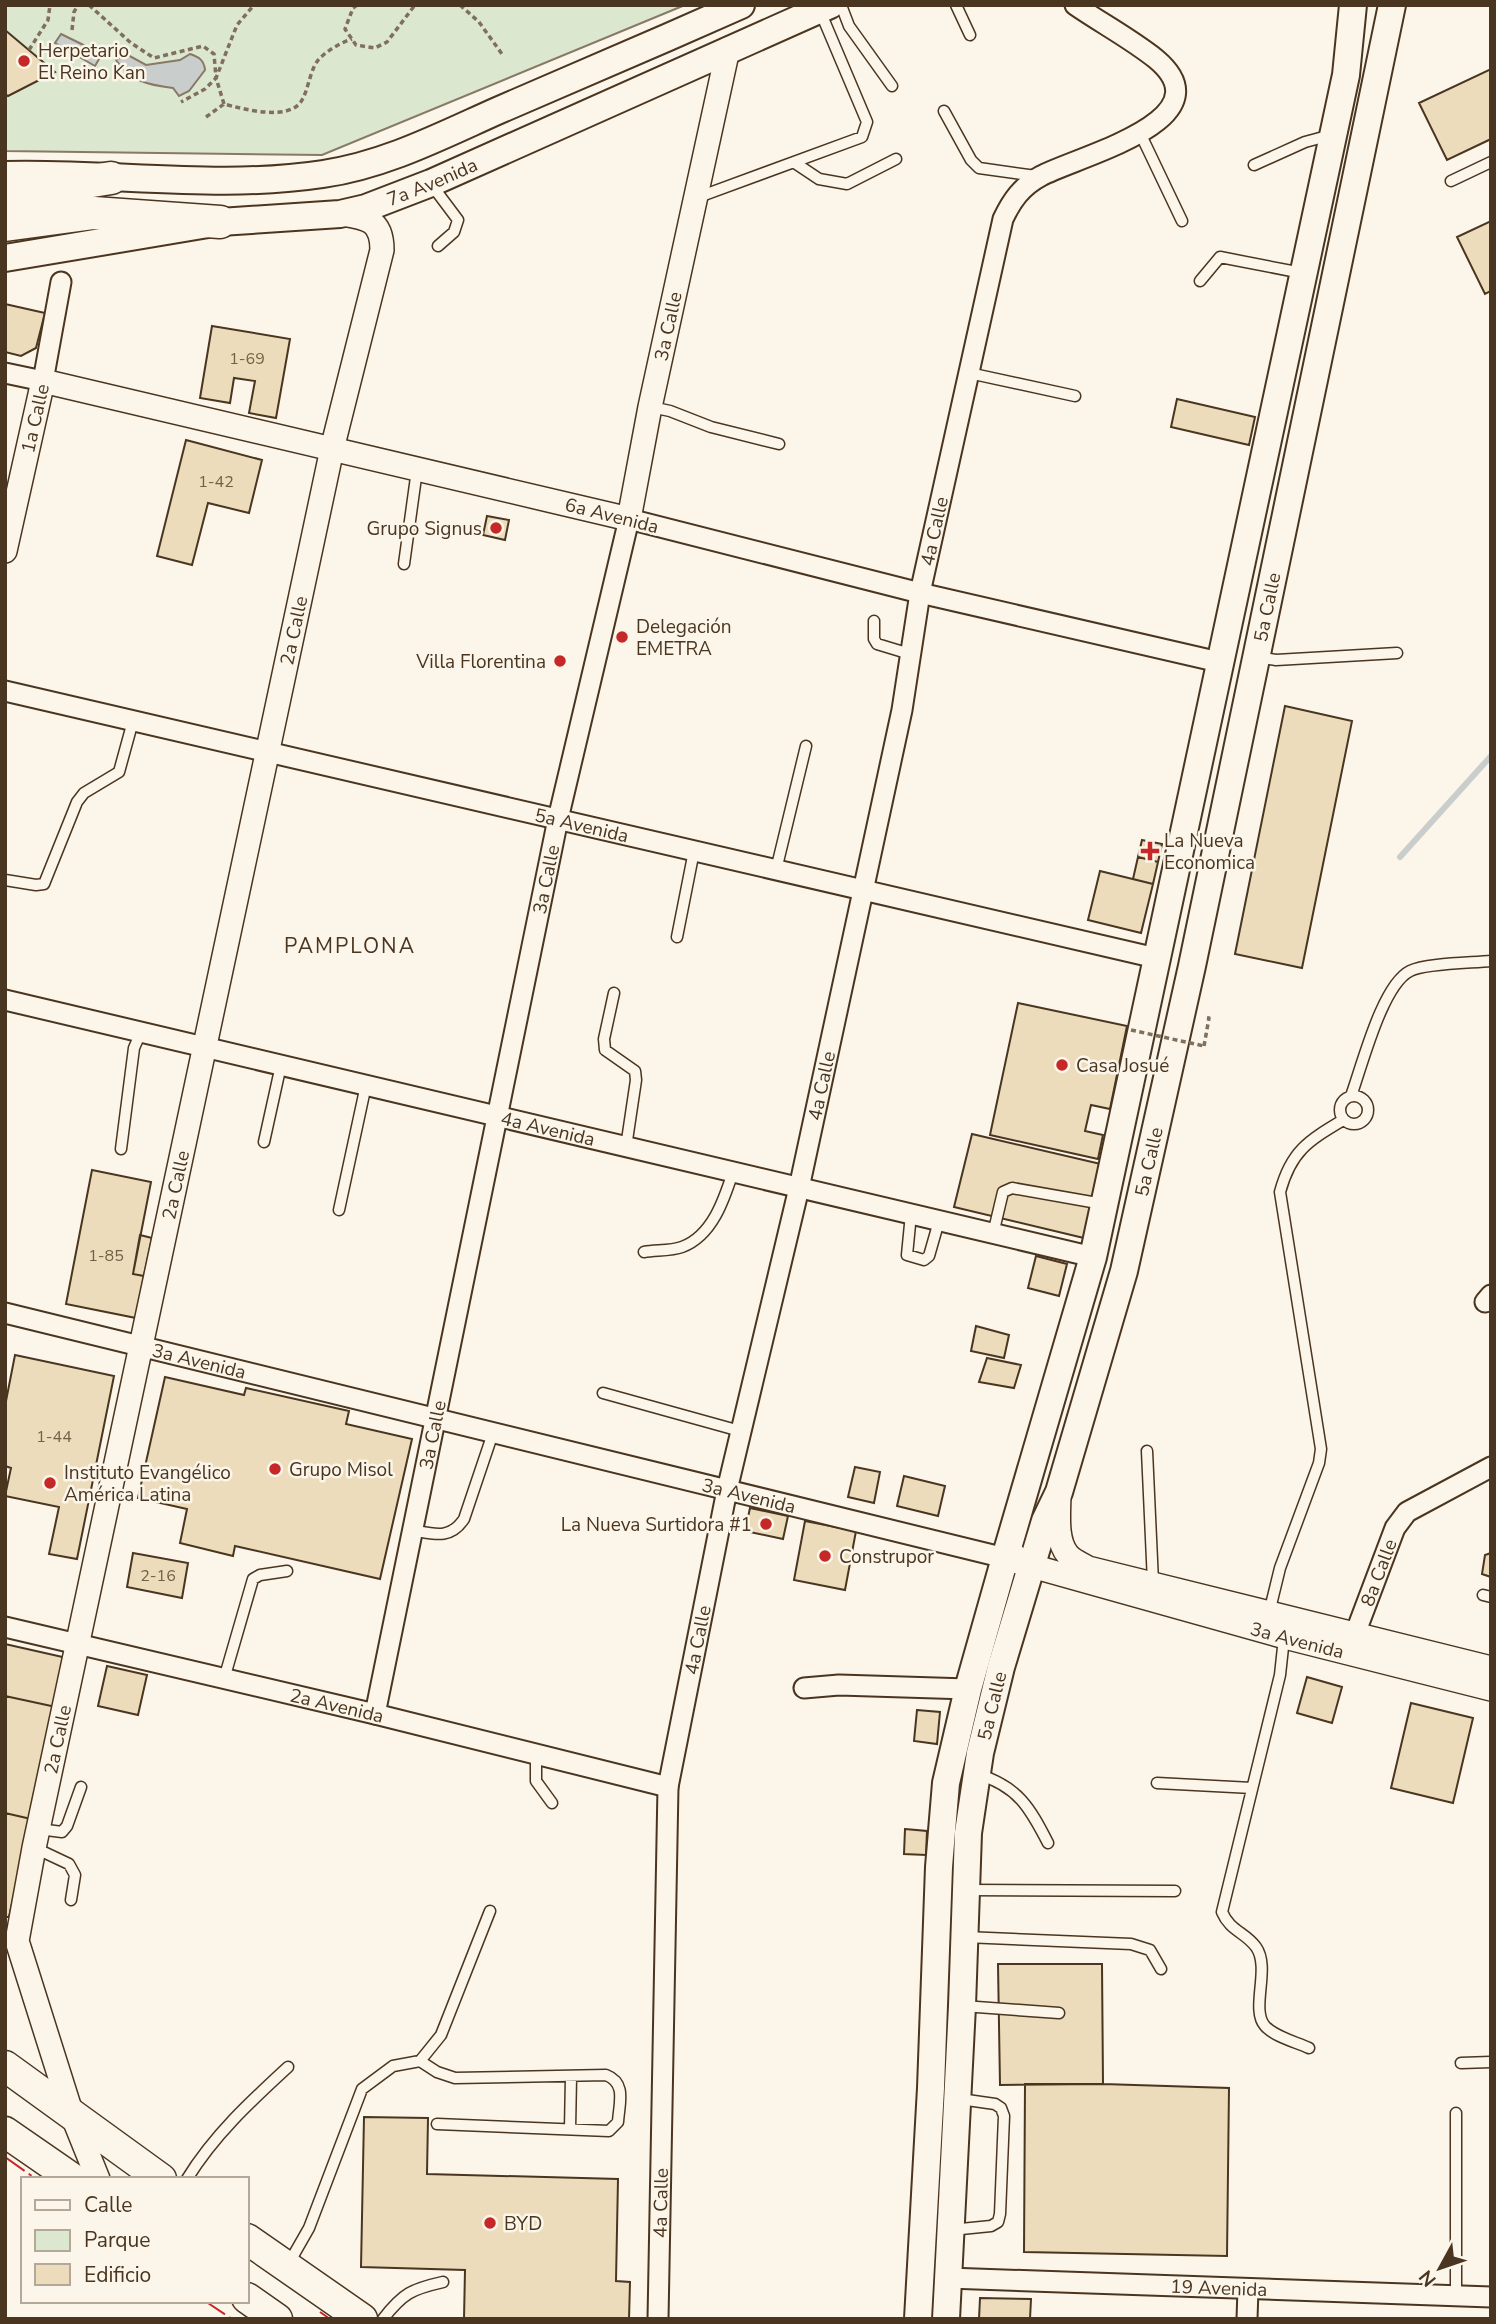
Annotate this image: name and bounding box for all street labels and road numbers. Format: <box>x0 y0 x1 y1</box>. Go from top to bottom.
street label: 7a Avenida <box>383 152 482 213</box>
street label: 3a Calle <box>648 289 689 363</box>
street label: 1a Calle <box>15 381 56 456</box>
street label: 6a Avenida <box>562 492 661 540</box>
street label: 4a Calle <box>914 494 955 569</box>
street label: 5a Calle <box>1248 570 1288 644</box>
street label: 2a Calle <box>274 594 314 668</box>
street label: 5a Avenida <box>532 802 631 849</box>
street label: 3a Calle <box>527 842 566 916</box>
street label: 4a Calle <box>802 1049 842 1123</box>
street label: 4a Avenida <box>498 1106 597 1153</box>
street label: 5a Calle <box>1129 1125 1170 1199</box>
street label: 2a Calle <box>156 1148 196 1222</box>
street label: 3a Avenida <box>149 1338 249 1386</box>
street label: 3a Calle <box>413 1398 453 1472</box>
street label: 3a Avenida <box>699 1472 798 1520</box>
street label: 8a Calle <box>1355 1535 1404 1610</box>
street label: 4a Calle <box>679 1603 718 1677</box>
street label: 3a Avenida <box>1247 1616 1347 1665</box>
street label: 5a Calle <box>972 1669 1013 1743</box>
street label: 2a Avenida <box>287 1682 386 1730</box>
street label: 2a Calle <box>38 1703 78 1777</box>
street label: 4a Calle <box>648 2168 675 2238</box>
street label: 19 Avenida <box>1170 2274 1268 2303</box>

